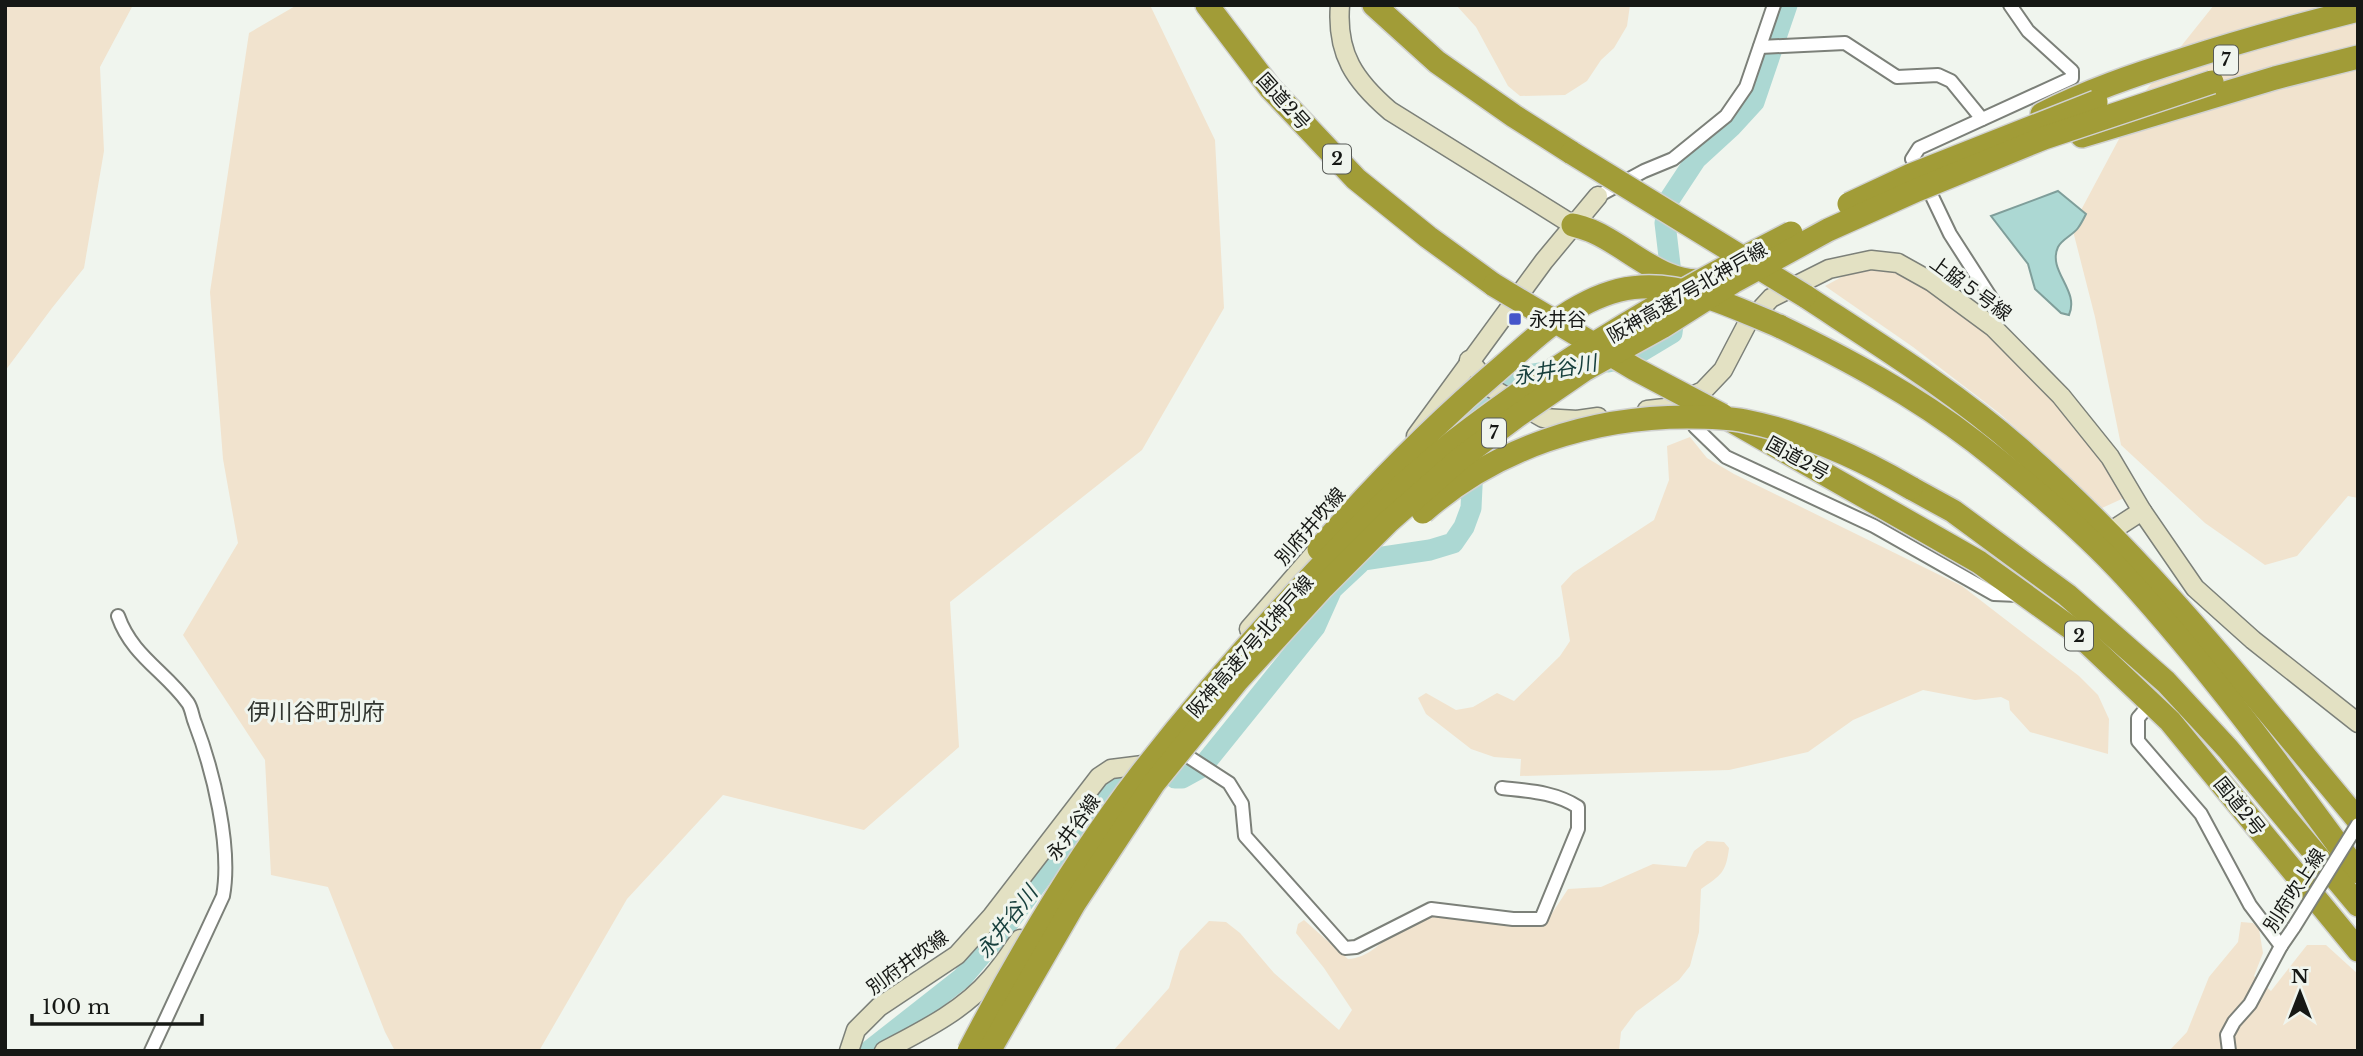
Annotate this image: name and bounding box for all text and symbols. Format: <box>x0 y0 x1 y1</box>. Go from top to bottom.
road number: 7 <box>2214 46 2238 74</box>
street label: 国道2号 <box>1252 68 1315 135</box>
road number: 2 <box>1323 144 1351 174</box>
street label: 阪神高速7号北神戸線 <box>1603 237 1771 348</box>
street label: 上脇５号線 <box>1926 251 2016 326</box>
place label: 永井谷 <box>1529 308 1586 331</box>
marker: 永井谷 <box>1507 311 1523 327</box>
water label: 永井谷川 <box>1511 350 1601 390</box>
road number: 7 <box>1482 418 1506 447</box>
street label: 国道2号 <box>1762 432 1833 485</box>
street label: 別府井吹線 <box>1271 483 1350 570</box>
street label: 阪神高速7号北神戸線 <box>1182 571 1318 722</box>
road number: 2 <box>2065 622 2093 650</box>
district label: 伊川谷町別府 <box>247 698 385 726</box>
street label: 国道2号 <box>2209 772 2270 840</box>
street label: 永井谷線 <box>1042 790 1105 865</box>
street label: 別府吹上線 <box>2259 844 2330 936</box>
water label: 永井谷川 <box>971 879 1044 963</box>
street label: 別府井吹線 <box>862 925 952 1000</box>
north arrow <box>2265 958 2335 1028</box>
text: N <box>2291 965 2309 988</box>
scale bar <box>32 982 201 1026</box>
text: 100 m <box>42 994 110 1020</box>

